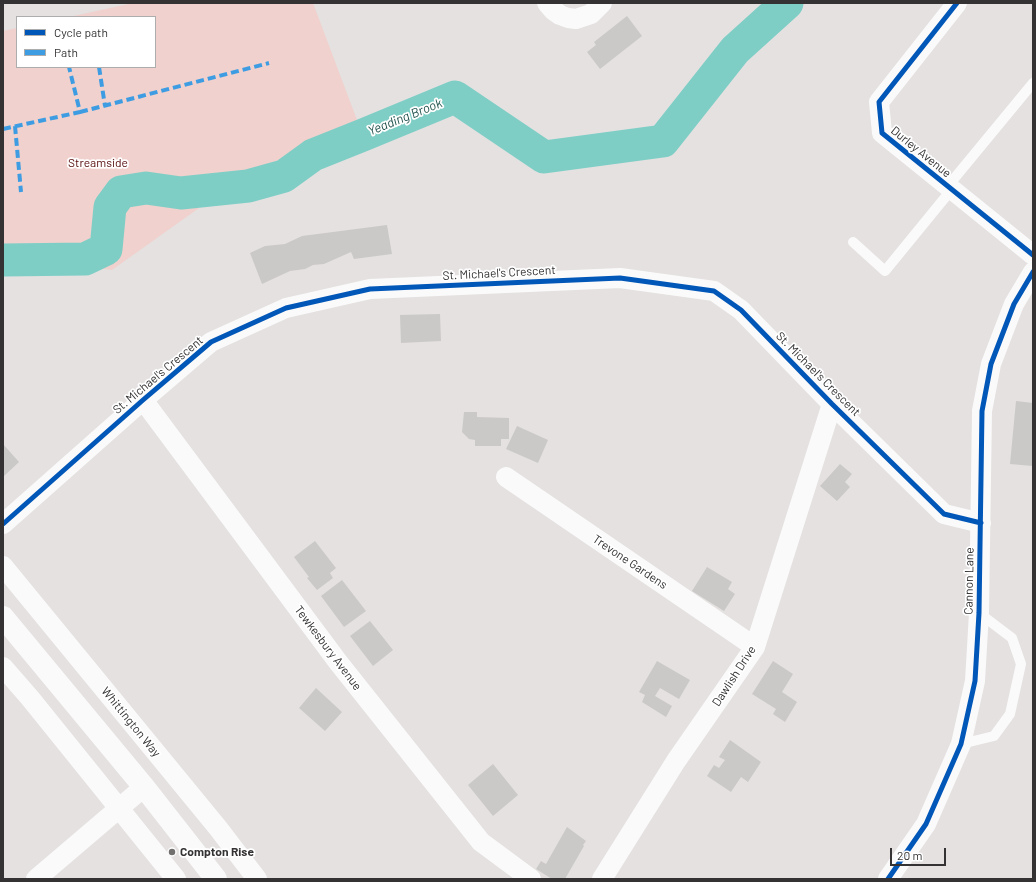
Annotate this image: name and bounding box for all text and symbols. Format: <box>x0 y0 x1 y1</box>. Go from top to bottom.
legend <box>16 16 156 68</box>
text: Cycle path <box>54 25 108 39</box>
text: Path <box>54 45 78 59</box>
water label: Yeading Brook <box>366 95 444 139</box>
street label: Durley Avenue <box>888 123 954 181</box>
park label: Streamside <box>68 156 128 170</box>
street label: St. Michael's Crescent <box>442 263 556 283</box>
street label: St. Michael's Crescent <box>773 329 863 419</box>
street label: St. Michael's Crescent <box>110 333 206 417</box>
street label: Trevone Gardens <box>590 532 670 592</box>
street label: Cannon Lane <box>961 547 977 615</box>
street label: Tewkesbury Avenue <box>291 603 365 693</box>
street label: Dawlish Drive <box>709 643 759 709</box>
street label: Whittington Way <box>98 684 164 760</box>
scale bar <box>892 840 948 866</box>
place label: Compton Rise <box>180 845 254 859</box>
marker: Compton Rise <box>167 847 177 857</box>
text: 20 m <box>897 848 923 862</box>

